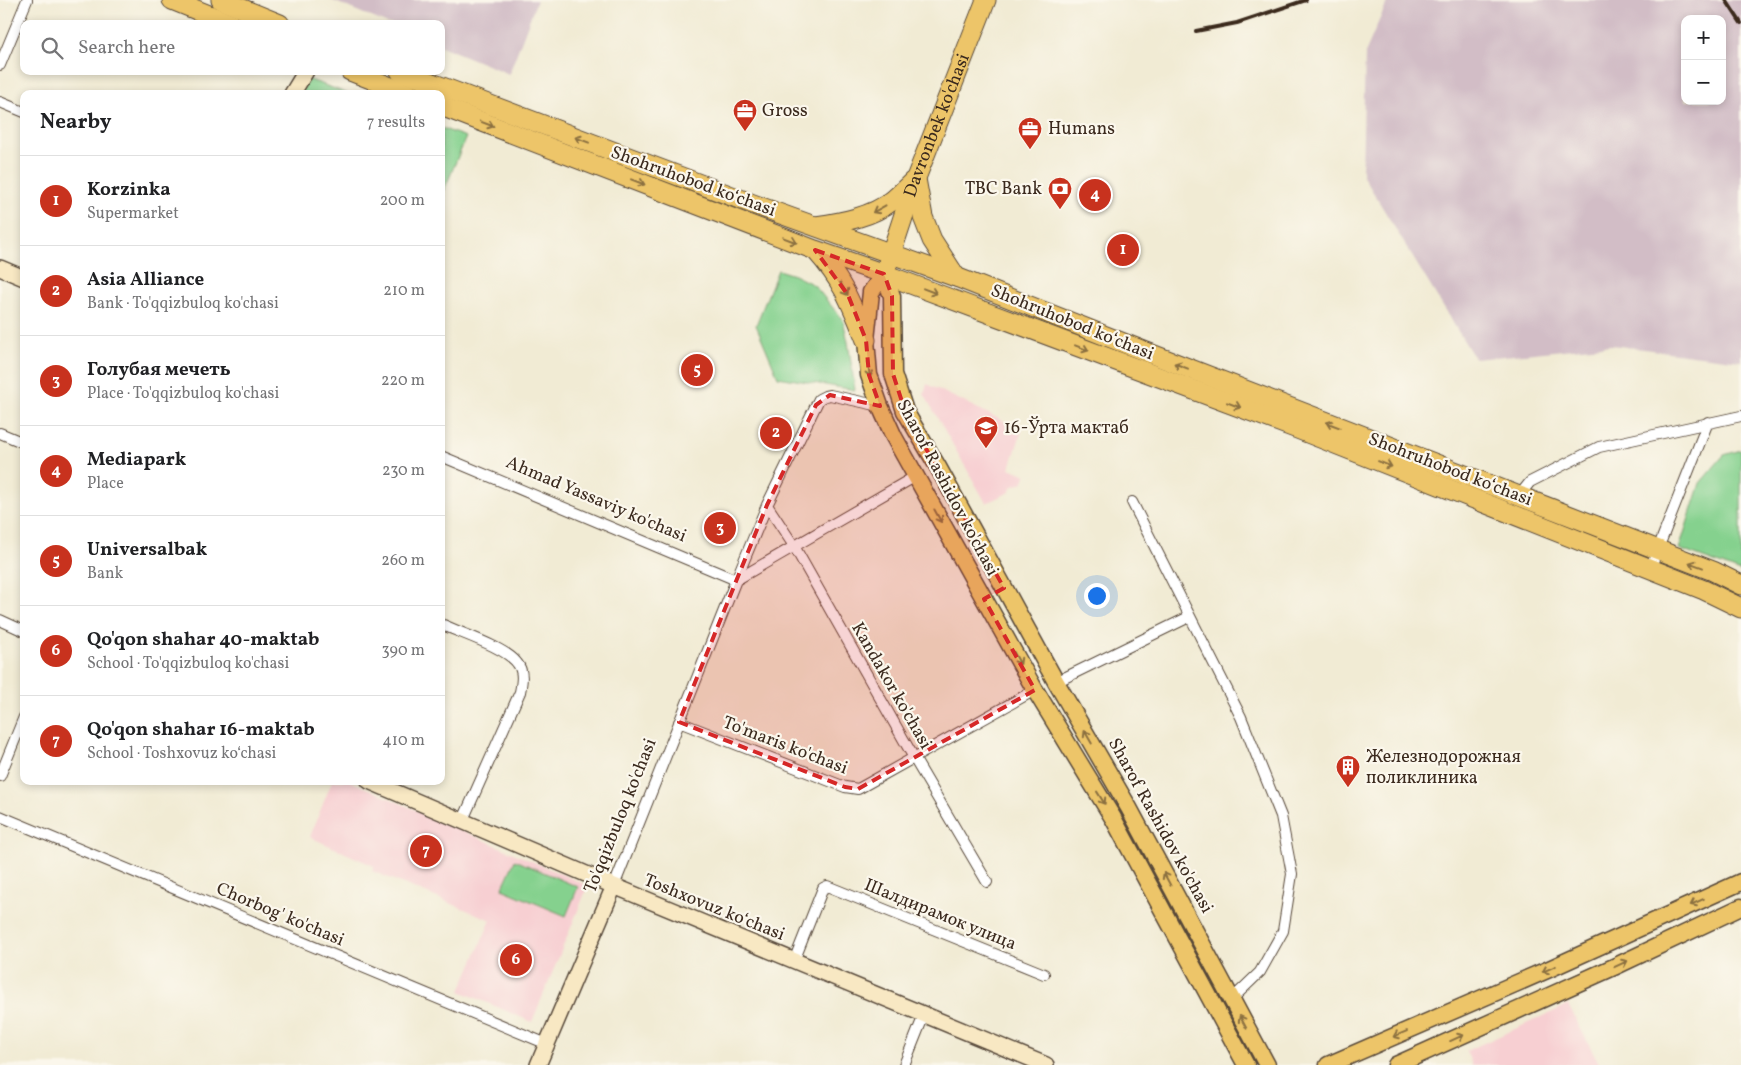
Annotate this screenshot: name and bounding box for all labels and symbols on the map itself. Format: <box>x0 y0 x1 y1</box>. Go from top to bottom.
street label: Davronbek ko'chasi <box>898 50 976 201</box>
office icon: Gross <box>732 98 758 132</box>
place label: Gross <box>762 99 808 124</box>
office icon: Humans <box>1017 116 1043 150</box>
place label: Humans <box>1048 117 1115 142</box>
one-way arrow <box>479 120 494 129</box>
one-way arrow <box>575 135 590 144</box>
street label: Shohruhobod koʻchasi <box>607 140 779 224</box>
bank icon: TBC Bank <box>1047 176 1073 210</box>
pin: 4 <box>1079 176 1111 214</box>
place label: TBC Bank <box>965 177 1042 202</box>
one-way arrow <box>630 178 646 187</box>
one-way arrow <box>871 204 886 214</box>
pin: 1 <box>1107 231 1139 269</box>
one-way arrow <box>782 236 797 245</box>
street label: Shohruhobod koʻchasi <box>987 279 1157 367</box>
one-way arrow <box>840 281 850 295</box>
one-way arrow <box>921 287 937 296</box>
one-way arrow <box>1074 344 1089 353</box>
pin: 5 <box>681 351 713 389</box>
one-way arrow <box>1174 361 1189 370</box>
one-way arrow <box>864 362 874 378</box>
street label: Sharof Rashidov ko'chasi <box>890 395 1004 581</box>
one-way arrow <box>1226 401 1241 410</box>
pin: 2 <box>760 414 792 452</box>
school or university icon: 16-Ўрта мактаб <box>973 415 999 449</box>
place label: 16-Ўрта мактаб <box>1004 416 1129 441</box>
one-way arrow <box>1325 420 1341 429</box>
street label: Shohruhobod koʻchasi <box>1364 427 1536 513</box>
street label: Ahmad Yassaviy ko'chasi <box>502 451 690 549</box>
one-way arrow <box>1377 460 1392 469</box>
pin: 3 <box>704 509 736 547</box>
one-way arrow <box>933 509 943 524</box>
one-way arrow <box>1689 560 1705 569</box>
your location <box>1084 583 1110 609</box>
street label: Kandakor ko'chasi <box>844 618 938 754</box>
one-way arrow <box>1013 651 1023 665</box>
street label: To'maris ko'chasi <box>719 711 851 781</box>
one-way arrow <box>1082 730 1092 744</box>
street label: Sharof Rashidov ko'chasi <box>1101 734 1219 918</box>
street label: To'qqizbuloq ko'chasi <box>579 735 663 897</box>
place label: Железнодорожная поликлиника <box>1366 745 1521 791</box>
building icon: Железнодорожная поликлиника <box>1335 754 1361 788</box>
one-way arrow <box>1096 790 1106 804</box>
pin: 7 <box>410 832 442 870</box>
street label: Toshxovuz koʻchasi <box>640 868 788 948</box>
one-way arrow <box>1162 872 1171 887</box>
street label: Шалдирамок улица <box>860 873 1020 957</box>
street label: Chorbog' ko'chasi <box>212 877 348 953</box>
one-way arrow <box>1690 898 1705 908</box>
pin: 6 <box>500 941 532 979</box>
one-way arrow <box>1613 959 1628 968</box>
one-way arrow <box>1542 965 1557 975</box>
one-way arrow <box>1238 1015 1248 1030</box>
one-way arrow <box>1393 1030 1408 1039</box>
one-way arrow <box>1449 1032 1464 1042</box>

